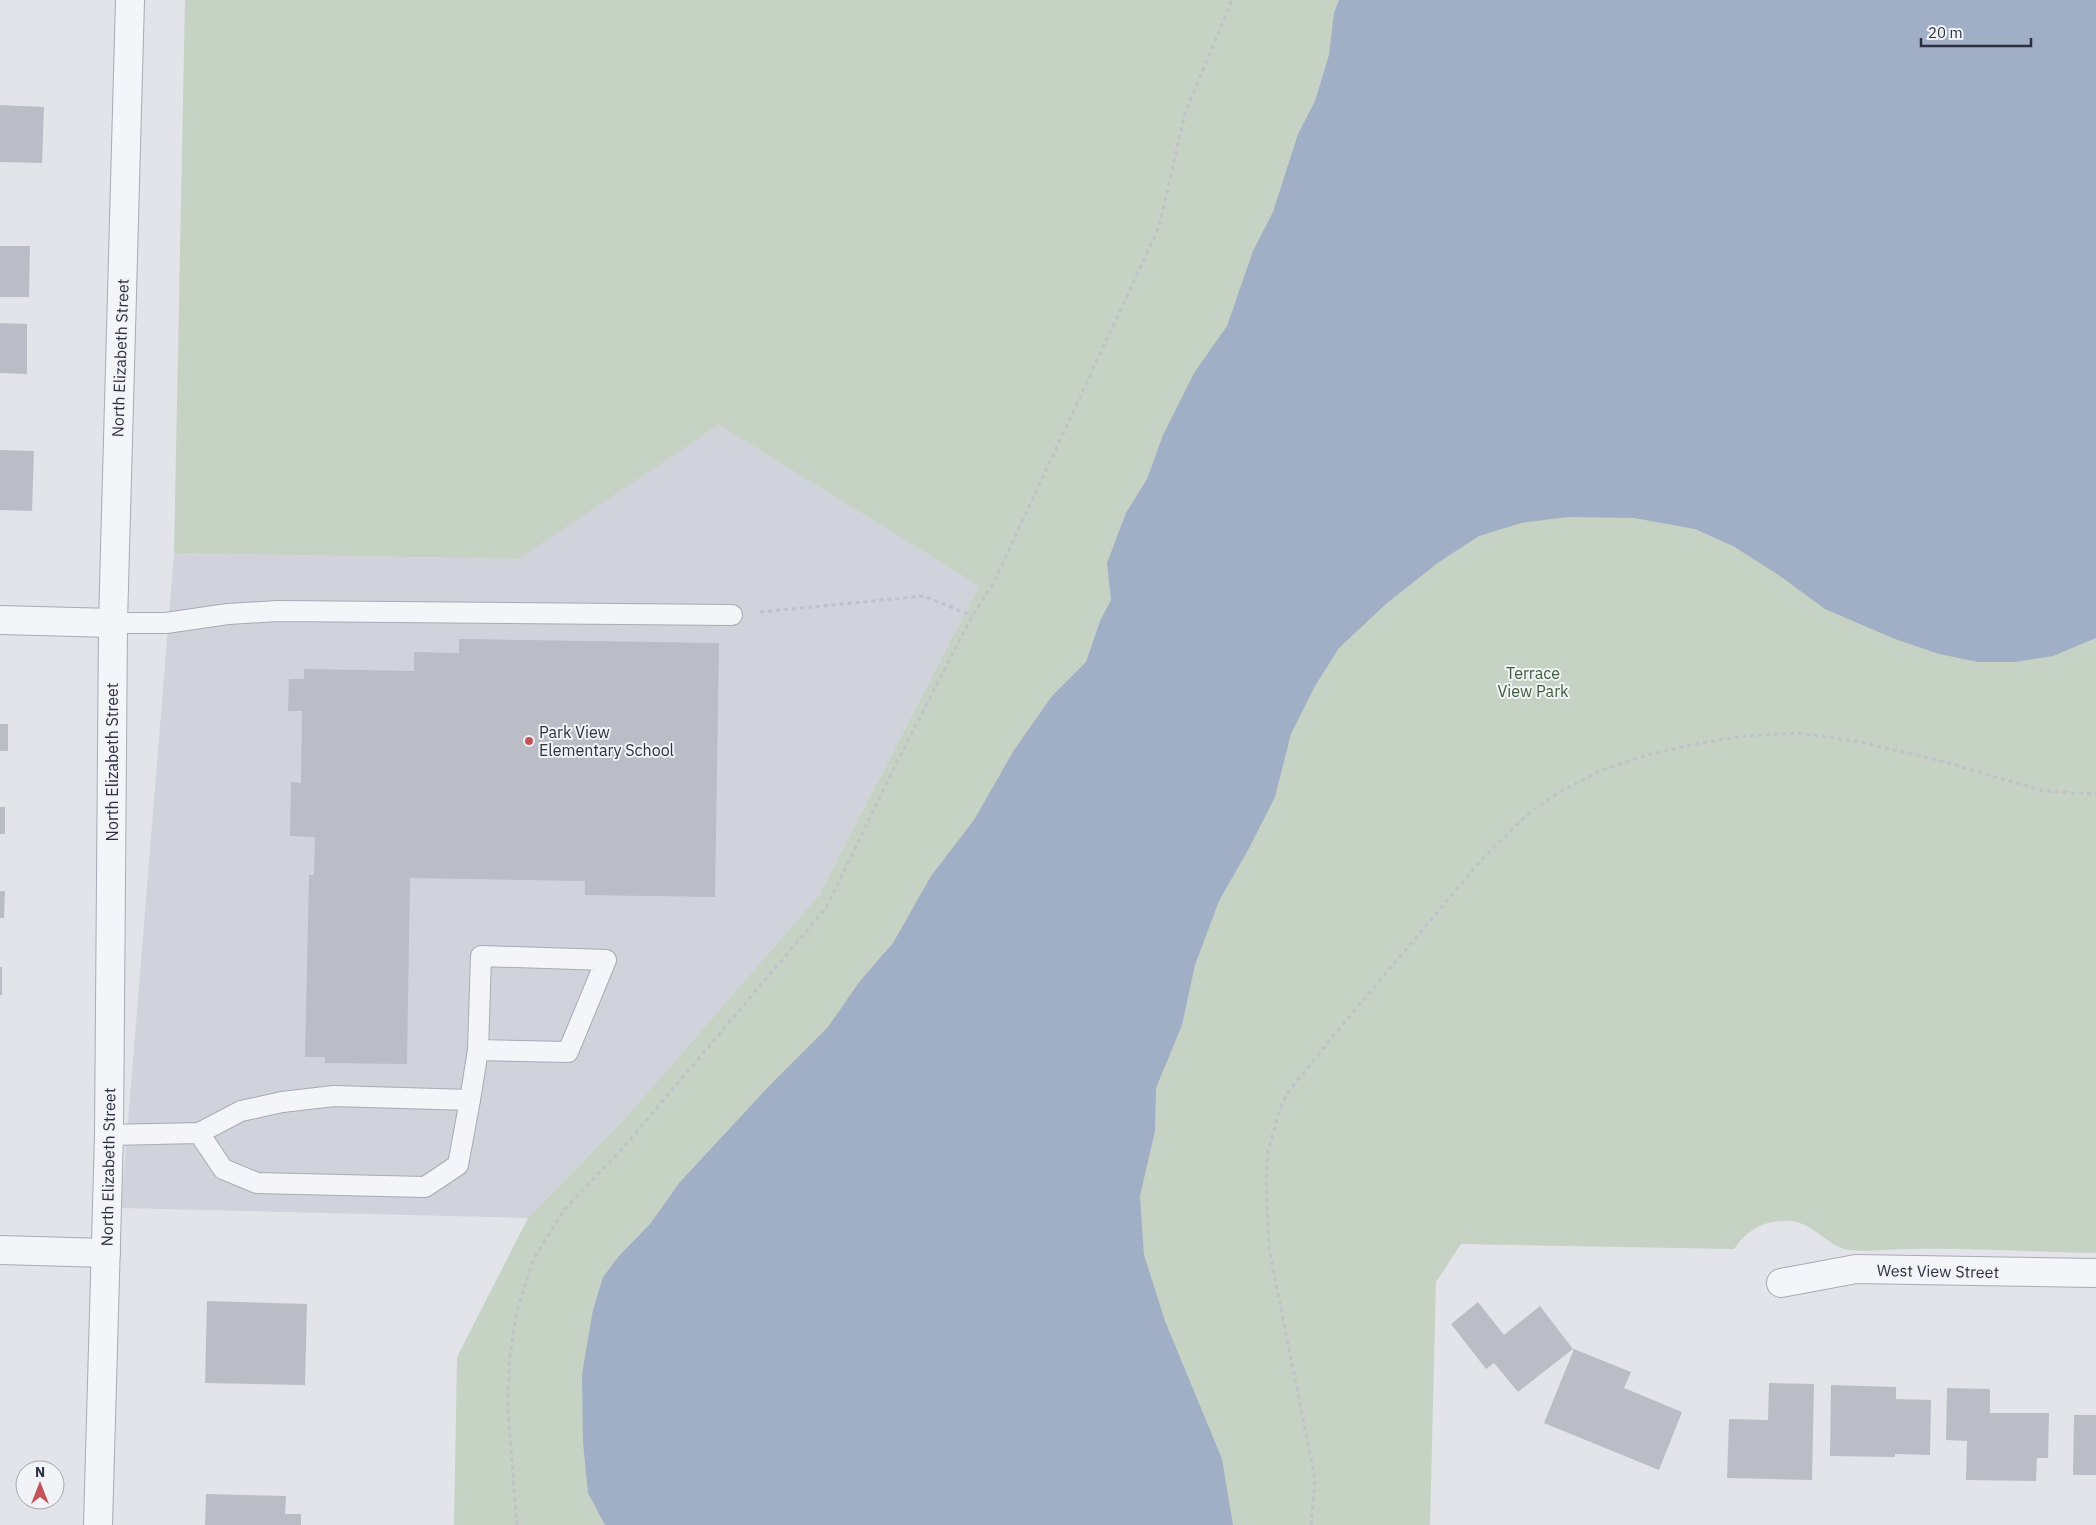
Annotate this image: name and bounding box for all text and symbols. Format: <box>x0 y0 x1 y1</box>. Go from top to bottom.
scale bar <box>1921 15 2031 47</box>
text: 20 m <box>1928 23 1963 42</box>
street label: North Elizabeth Street <box>107 278 133 438</box>
park label: Terrace View Park <box>1498 663 1569 701</box>
street label: North Elizabeth Street <box>102 683 122 841</box>
place label: Park View Elementary School <box>539 722 674 760</box>
marker: Park View Elementary School <box>523 735 535 747</box>
street label: North Elizabeth Street <box>97 1087 119 1247</box>
street label: West View Street <box>1877 1260 1999 1282</box>
north arrow <box>15 1460 65 1510</box>
text: N <box>35 1463 45 1481</box>

